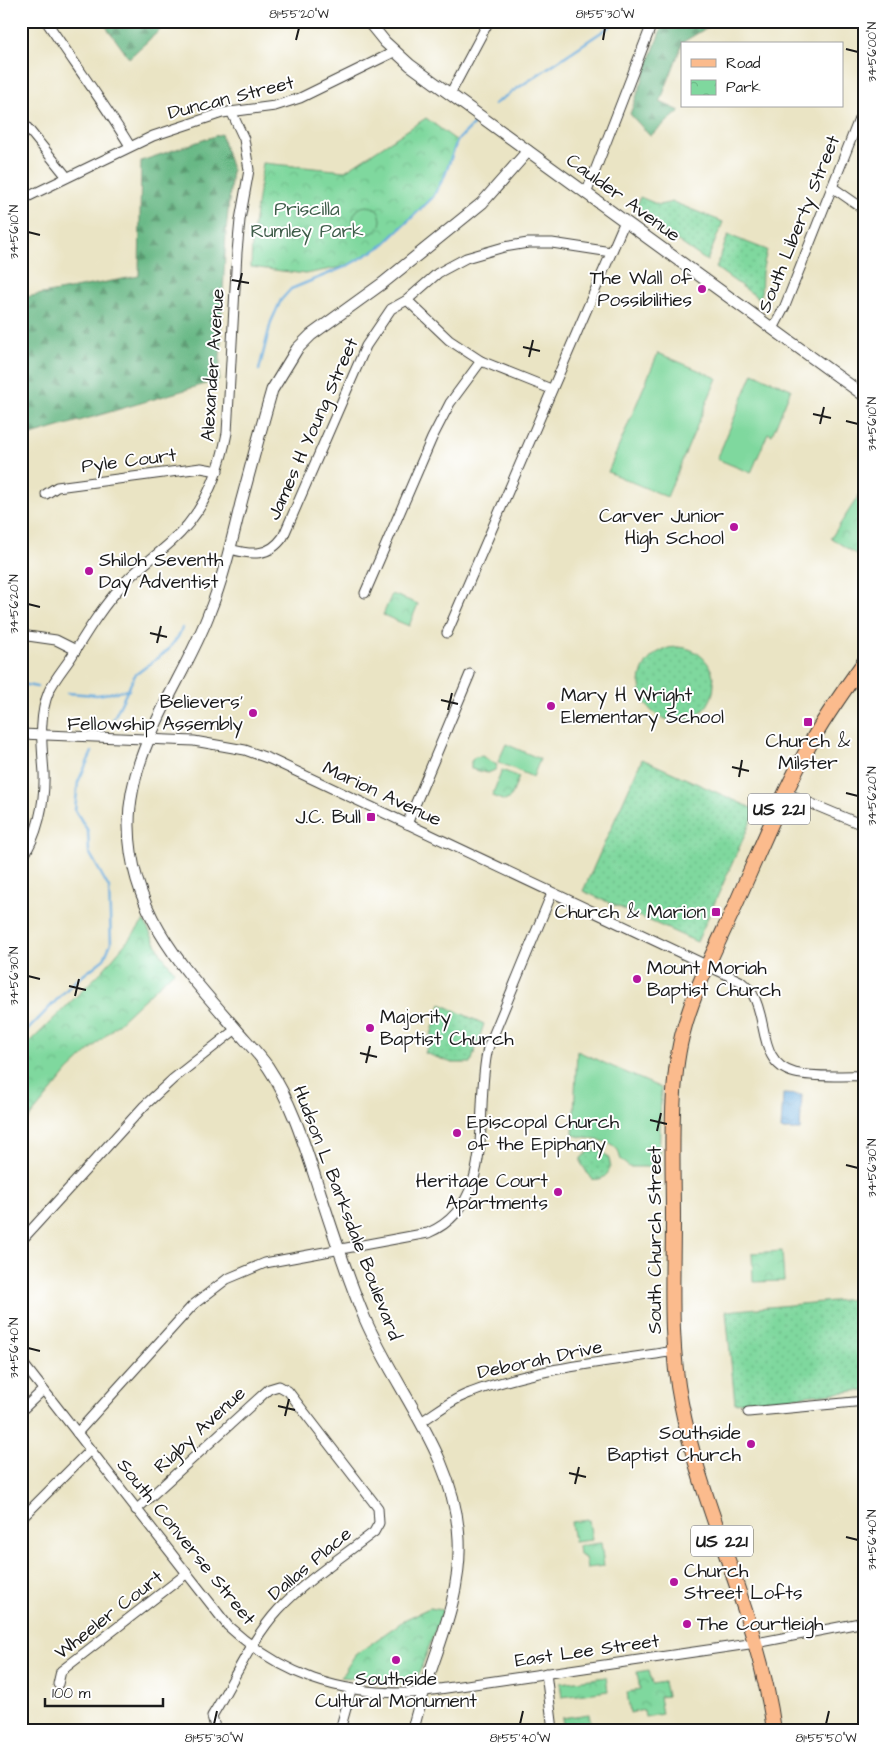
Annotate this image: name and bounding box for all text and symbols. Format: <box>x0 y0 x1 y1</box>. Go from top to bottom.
text: 81°55'20"W <box>269 6 329 23</box>
text: 81°55'30"W <box>576 6 635 23</box>
text: 34°56'00"N <box>864 21 881 82</box>
legend <box>681 42 844 108</box>
text: Road <box>726 53 761 74</box>
street label: Duncan Street <box>165 69 297 127</box>
text: Park <box>726 77 761 98</box>
street label: South Liberty Street <box>751 131 848 317</box>
street label: Caulder Avenue <box>560 147 686 249</box>
park label: Priscilla Rumley Park <box>250 196 364 246</box>
text: 34°56'10"N <box>6 204 23 259</box>
place label: The Wall of Possibilities <box>590 265 693 314</box>
marker: The Wall of Possibilities <box>696 283 708 295</box>
street label: Alexander Avenue <box>194 288 232 442</box>
street label: James H Young Street <box>261 333 366 525</box>
text: 34°56'10"N <box>864 396 881 451</box>
street label: Pyle Court <box>80 442 178 481</box>
place label: Carver Junior High School <box>599 503 725 553</box>
marker: Carver Junior High School <box>728 521 740 533</box>
place label: Shiloh Seventh Day Adventist <box>99 547 224 597</box>
marker: Shiloh Seventh Day Adventist <box>83 565 95 577</box>
text: 34°56'20"N <box>6 574 23 634</box>
place label: Mary H Wright Elementary School <box>561 682 724 732</box>
place label: Believers' Fellowship Assembly <box>67 689 244 739</box>
marker: Mary H Wright Elementary School <box>545 700 557 712</box>
marker: Believers' Fellowship Assembly <box>247 707 259 719</box>
marker: Church & Milster <box>802 716 814 728</box>
place label: Church & Milster <box>766 728 851 777</box>
street label: Marion Avenue <box>318 755 446 833</box>
text: 34°56'20"N <box>864 766 881 826</box>
road number: US 221 <box>748 794 810 824</box>
place label: J.C. Bull <box>295 804 361 831</box>
marker: J.C. Bull <box>365 811 377 823</box>
place label: Church & Marion <box>555 899 706 926</box>
marker: Church & Marion <box>710 906 722 918</box>
text: 34°56'30"N <box>6 946 23 1005</box>
place label: Mount Moriah Baptist Church <box>647 955 781 1004</box>
marker: Mount Moriah Baptist Church <box>631 973 643 985</box>
place label: Majority Baptist Church <box>380 1004 514 1053</box>
marker: Majority Baptist Church <box>364 1022 376 1034</box>
street label: Hudson L Barksdale Boulevard <box>286 1082 408 1345</box>
place label: Episcopal Church of the Epiphany <box>467 1109 620 1159</box>
marker: Episcopal Church of the Epiphany <box>451 1127 463 1139</box>
text: 34°56'30"N <box>864 1138 881 1197</box>
street label: South Church Street <box>642 1146 669 1334</box>
place label: Heritage Court Apartments <box>416 1168 548 1217</box>
marker: Heritage Court Apartments <box>552 1186 564 1198</box>
text: 34°56'40"N <box>6 1317 23 1378</box>
street label: Deborah Drive <box>475 1334 605 1386</box>
street label: Rigby Avenue <box>148 1380 253 1480</box>
place label: Southside Baptist Church <box>607 1420 742 1469</box>
marker: Southside Baptist Church <box>745 1438 757 1450</box>
street label: South Converse Street <box>110 1453 262 1631</box>
text: 34°56'40"N <box>864 1509 881 1570</box>
street label: Dallas Place <box>262 1521 358 1607</box>
road number: US 221 <box>691 1525 753 1556</box>
place label: Church Street Lofts <box>684 1558 803 1607</box>
street label: Wheeler Court <box>49 1564 169 1666</box>
marker: Church Street Lofts <box>668 1576 680 1588</box>
place label: The Courtleigh <box>697 1611 824 1639</box>
marker: The Courtleigh <box>681 1618 693 1630</box>
street label: East Lee Street <box>513 1627 661 1675</box>
marker: Southside Cultural Monument <box>390 1654 402 1666</box>
place label: Southside Cultural Monument <box>315 1666 477 1715</box>
scale bar <box>45 1676 162 1708</box>
text: 100 m <box>52 1683 91 1704</box>
text: 81°55'30"W <box>185 1730 244 1747</box>
text: 81°55'40"W <box>490 1730 551 1747</box>
text: 81°55'50"W <box>795 1730 857 1747</box>

